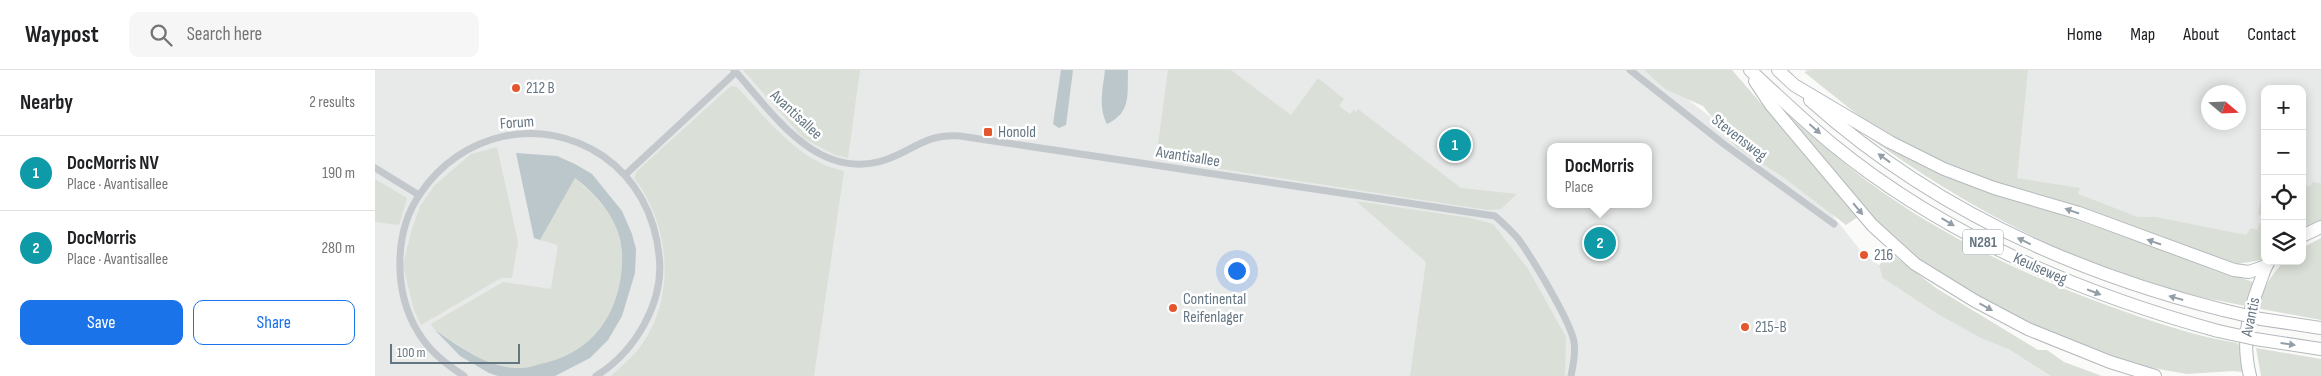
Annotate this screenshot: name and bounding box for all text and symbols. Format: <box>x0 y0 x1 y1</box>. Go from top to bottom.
search box <box>129 12 479 57</box>
text: Waypost <box>25 20 99 49</box>
icon: search <box>147 21 175 49</box>
text: Search here <box>187 23 262 46</box>
text: Home <box>2067 24 2102 45</box>
text: Map <box>2130 24 2155 45</box>
text: About <box>2183 24 2219 45</box>
text: Contact <box>2247 24 2296 45</box>
place label: 212 B <box>526 79 555 98</box>
marker: 212 B <box>510 82 522 94</box>
street label: Avantisallee <box>765 85 826 144</box>
north arrow <box>2201 85 2246 130</box>
map controls <box>2261 85 2306 265</box>
button: + <box>2261 85 2306 130</box>
text: Nearby <box>20 90 73 115</box>
text: 2 results <box>309 93 355 112</box>
street label: Stevensweg <box>1708 111 1770 165</box>
street label: Forum <box>499 112 535 134</box>
place label: Honold <box>998 123 1036 142</box>
one-way arrow <box>1808 123 1820 135</box>
marker: Honold <box>982 126 994 138</box>
pin: 1 <box>1439 126 1471 164</box>
button: − <box>2261 130 2306 175</box>
street label: Avantisallee <box>1154 142 1221 171</box>
popup <box>1547 143 1652 208</box>
text: DocMorris NV <box>67 152 159 175</box>
one-way arrow <box>1877 153 1891 163</box>
text: DocMorris <box>1565 155 1634 178</box>
text: 1 <box>33 164 39 183</box>
text: 190 m <box>322 164 355 183</box>
text: Place · Avantisallee <box>67 175 168 194</box>
button: locate <box>2261 175 2306 220</box>
text: Place <box>1565 178 1593 197</box>
one-way arrow <box>1853 202 1864 215</box>
one-way arrow <box>2064 207 2079 215</box>
one-way arrow <box>1941 218 1954 227</box>
button: layers <box>2261 220 2306 265</box>
pin: 2 <box>1584 224 1616 262</box>
text: DocMorris <box>67 227 136 250</box>
road number: N281 <box>1963 230 2003 254</box>
one-way arrow <box>2017 236 2031 244</box>
one-way arrow <box>2146 237 2161 245</box>
text: 2 <box>32 239 40 258</box>
text: 280 m <box>321 239 355 258</box>
place label: 216 <box>1874 246 1893 265</box>
marker: 216 <box>1858 249 1870 261</box>
street label: Keulseweg <box>2010 249 2070 289</box>
text: Place · Avantisallee <box>67 250 168 269</box>
your location <box>1224 258 1250 284</box>
one-way arrow <box>2087 288 2102 296</box>
place label: Continental Reifenlager <box>1183 290 1246 327</box>
one-way arrow <box>2168 294 2183 302</box>
street label: Avantis <box>2237 296 2264 339</box>
button: Save <box>20 300 183 345</box>
button: Share <box>193 300 355 345</box>
marker: Continental Reifenlager <box>1167 302 1179 314</box>
one-way arrow <box>1979 303 1993 311</box>
place label: 215-B <box>1755 318 1787 337</box>
marker: 215-B <box>1739 321 1751 333</box>
scale bar <box>390 341 520 364</box>
one-way arrow <box>2280 341 2296 349</box>
text: 100 m <box>397 344 426 361</box>

